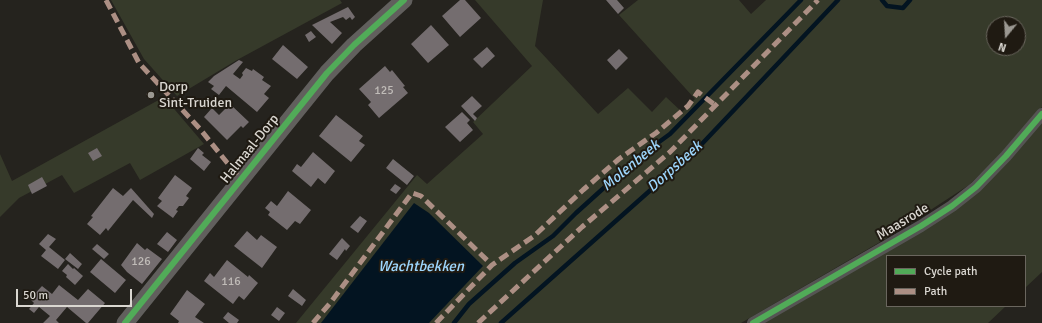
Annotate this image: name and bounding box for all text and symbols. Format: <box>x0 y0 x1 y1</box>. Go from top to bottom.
north arrow <box>986 16 1026 56</box>
text: N <box>997 40 1008 54</box>
place label: Dorp Sint-Truiden <box>159 79 232 112</box>
house number: 125 <box>374 84 394 98</box>
marker: Dorp Sint-Truiden <box>146 90 156 100</box>
street label: Halmaal-Dorp <box>217 111 283 187</box>
water label: Molenbeek <box>598 137 664 195</box>
water label: Dorpsbeek <box>644 138 706 196</box>
street label: Maasrode <box>874 200 932 244</box>
house number: 126 <box>131 255 151 269</box>
legend <box>886 255 1026 307</box>
water label: Wachtbekken <box>378 258 464 276</box>
text: Cycle path <box>924 264 977 279</box>
house number: 116 <box>221 275 241 289</box>
scale bar <box>18 281 134 307</box>
text: Path <box>924 284 947 299</box>
text: 50 m <box>23 288 48 303</box>

